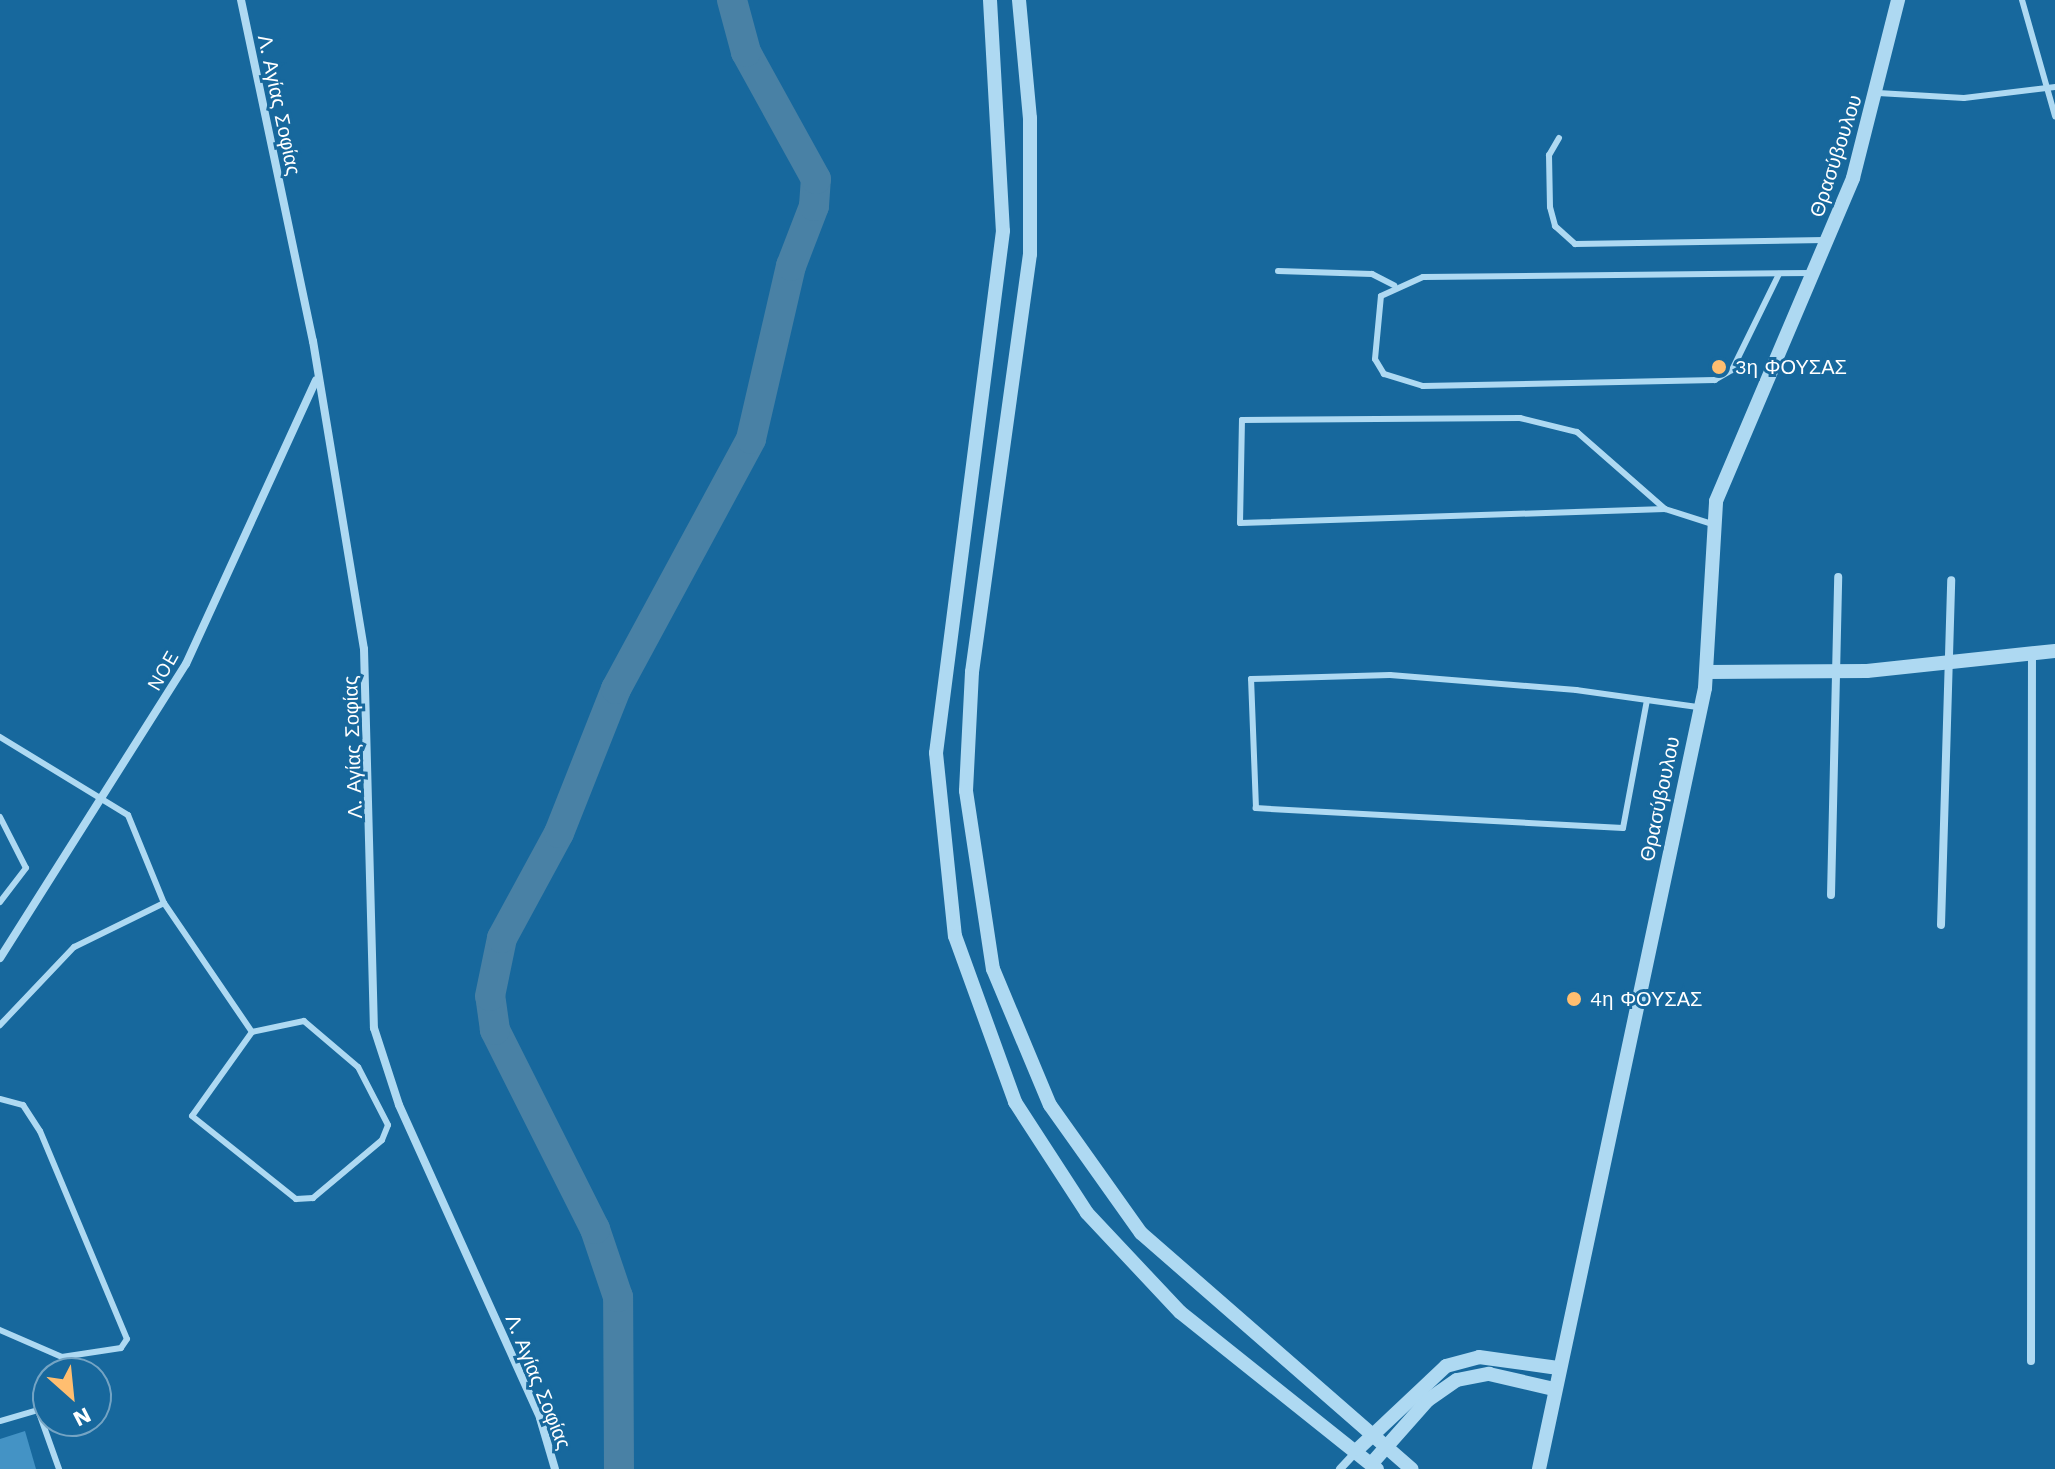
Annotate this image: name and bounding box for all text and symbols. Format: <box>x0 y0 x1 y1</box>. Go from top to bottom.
street label: Λ. Αγίας Σοφίας <box>252 33 306 177</box>
street label: Θρασύβουλου <box>1805 92 1867 220</box>
place label: 3η ΦΟΥΣΑΣ <box>1735 355 1847 379</box>
marker: 3η ΦΟΥΣΑΣ <box>1710 358 1728 376</box>
street label: NOE <box>142 647 184 695</box>
street label: Λ. Αγίας Σοφίας <box>339 675 367 819</box>
street label: Θρασύβουλου <box>1635 734 1685 864</box>
place label: 4η ΦΟΥΣΑΣ <box>1590 987 1702 1011</box>
marker: 4η ΦΟΥΣΑΣ <box>1565 990 1583 1008</box>
street label: Λ. Αγίας Σοφίας <box>500 1311 576 1453</box>
north arrow <box>32 1357 112 1437</box>
text: N <box>69 1402 95 1432</box>

